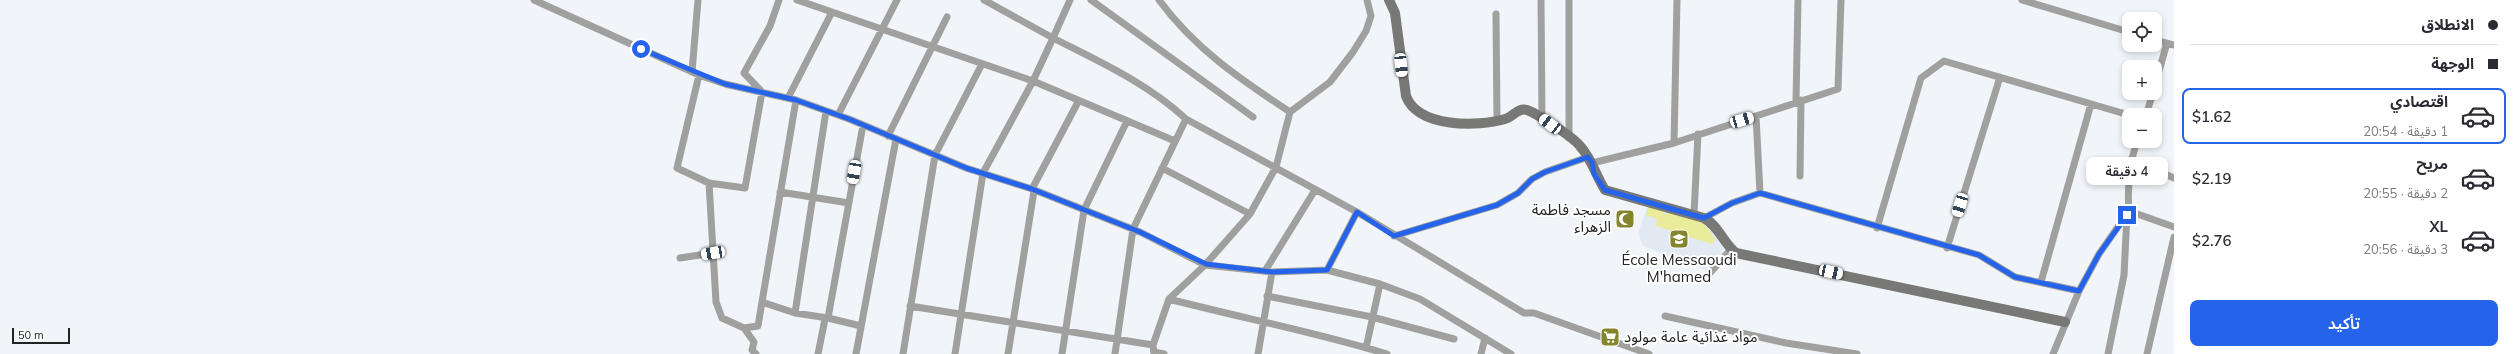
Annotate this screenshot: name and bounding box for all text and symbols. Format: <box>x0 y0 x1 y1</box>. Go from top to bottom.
map controls <box>2122 12 2162 148</box>
button: locate <box>2122 12 2162 52</box>
text: الانطلاق <box>2422 15 2474 34</box>
route start <box>632 40 650 58</box>
car <box>1394 52 1408 78</box>
text: الوجهة <box>2431 54 2474 73</box>
button: + <box>2122 60 2162 100</box>
text: اقتصادي <box>2390 92 2448 111</box>
icon: car <box>2460 98 2496 134</box>
text: $1.62 <box>2192 107 2232 126</box>
button: − <box>2122 108 2162 148</box>
car <box>1729 111 1755 129</box>
car <box>1537 112 1563 136</box>
text: 1 دقيقة · 20:54 <box>2363 123 2448 139</box>
text: مريح <box>2416 154 2448 173</box>
callout: 4 دقيقة <box>2086 157 2168 185</box>
car <box>846 159 862 185</box>
icon: car <box>2460 160 2496 196</box>
text: 4 دقيقة <box>2106 163 2148 179</box>
text: $2.19 <box>2192 169 2232 188</box>
text: 2 دقيقة · 20:55 <box>2363 185 2448 201</box>
car <box>1951 192 1969 218</box>
place label: مسجد فاطمة الزهراء <box>1532 200 1611 236</box>
route end <box>2118 206 2136 224</box>
mosque icon: مسجد فاطمة الزهراء <box>1614 208 1636 230</box>
text: XL <box>2430 217 2448 236</box>
icon: car <box>2460 222 2496 258</box>
school or university icon: École Messaoudi M'hamed <box>1668 228 1690 250</box>
text: $2.76 <box>2192 231 2232 250</box>
text: 3 دقيقة · 20:56 <box>2363 241 2448 257</box>
car <box>700 245 726 261</box>
place label: École Messaoudi M'hamed <box>1622 250 1736 286</box>
car <box>1818 264 1844 280</box>
button: تأكيد <box>2190 300 2498 346</box>
scale bar <box>12 326 70 345</box>
supermarket icon: مواد غذائية عامة مولود <box>1599 326 1621 348</box>
place label: مواد غذائية عامة مولود <box>1624 327 1758 346</box>
text: 50 m <box>18 328 44 342</box>

